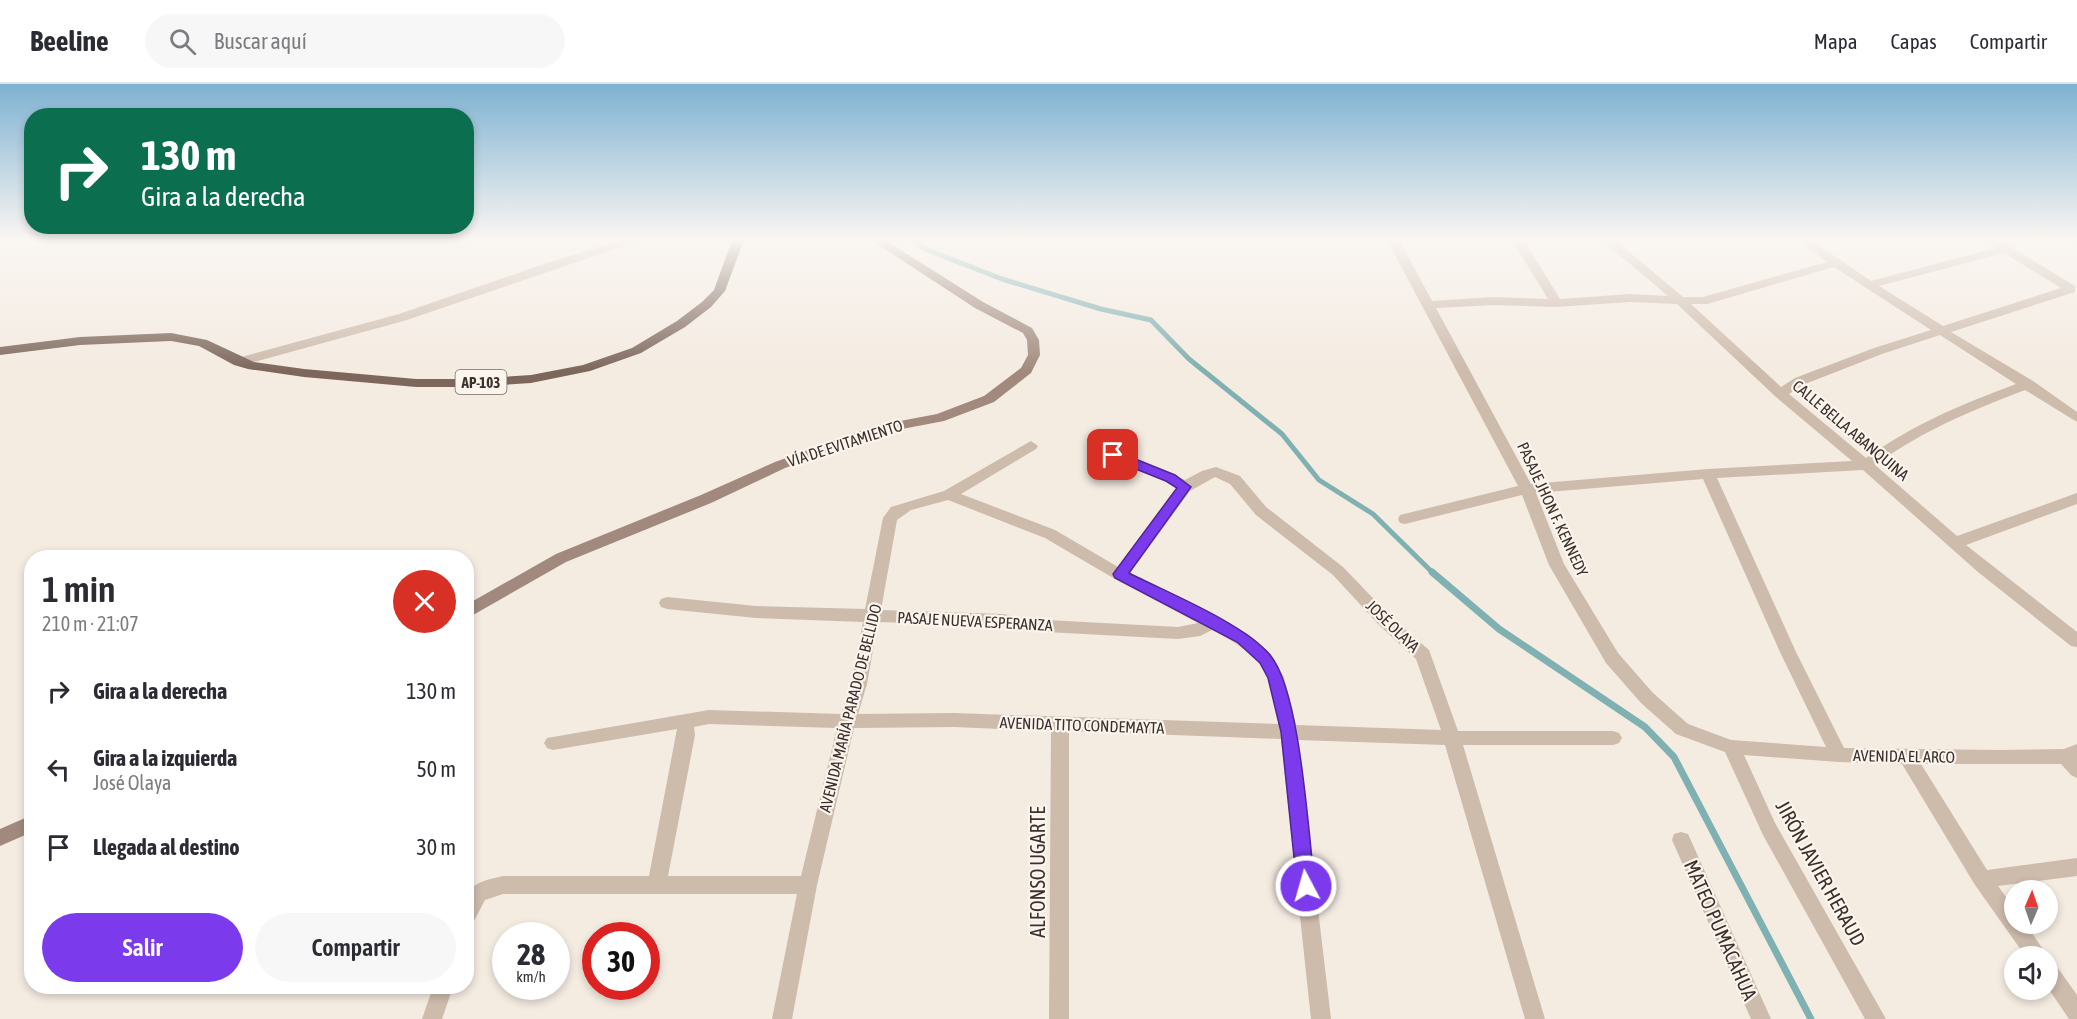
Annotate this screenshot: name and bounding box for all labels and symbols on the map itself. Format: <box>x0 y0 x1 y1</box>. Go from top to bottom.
road number: AP-103 <box>456 370 506 394</box>
street label: CALLE BELLA ABANQUINA <box>1789 376 1913 484</box>
street label: VÍA DE EVITAMIENTO <box>785 416 905 470</box>
pin <box>1087 429 1138 480</box>
street label: PASAJE JHON F. KENNEDY <box>1514 439 1592 580</box>
street label: JOSÉ OLAYA <box>1363 596 1423 656</box>
street label: AVENIDA MARÍA PARADO DE BELLIDO <box>815 602 885 814</box>
street label: PASAJE NUEVA ESPERANZA <box>897 608 1053 634</box>
street label: AVENIDA TITO CONDEMAYTA <box>999 713 1165 737</box>
street label: AVENIDA EL ARCO <box>1853 746 1955 766</box>
street label: JIRÓN JAVIER HERAUD <box>1772 796 1870 950</box>
street label: ALFONSO UGARTE <box>1026 806 1049 938</box>
position arrow <box>1274 854 1338 918</box>
street label: MATEO PUMACAHUA <box>1680 856 1762 1004</box>
north arrow <box>2004 880 2058 934</box>
speed limit sign: 30 <box>582 922 660 1000</box>

